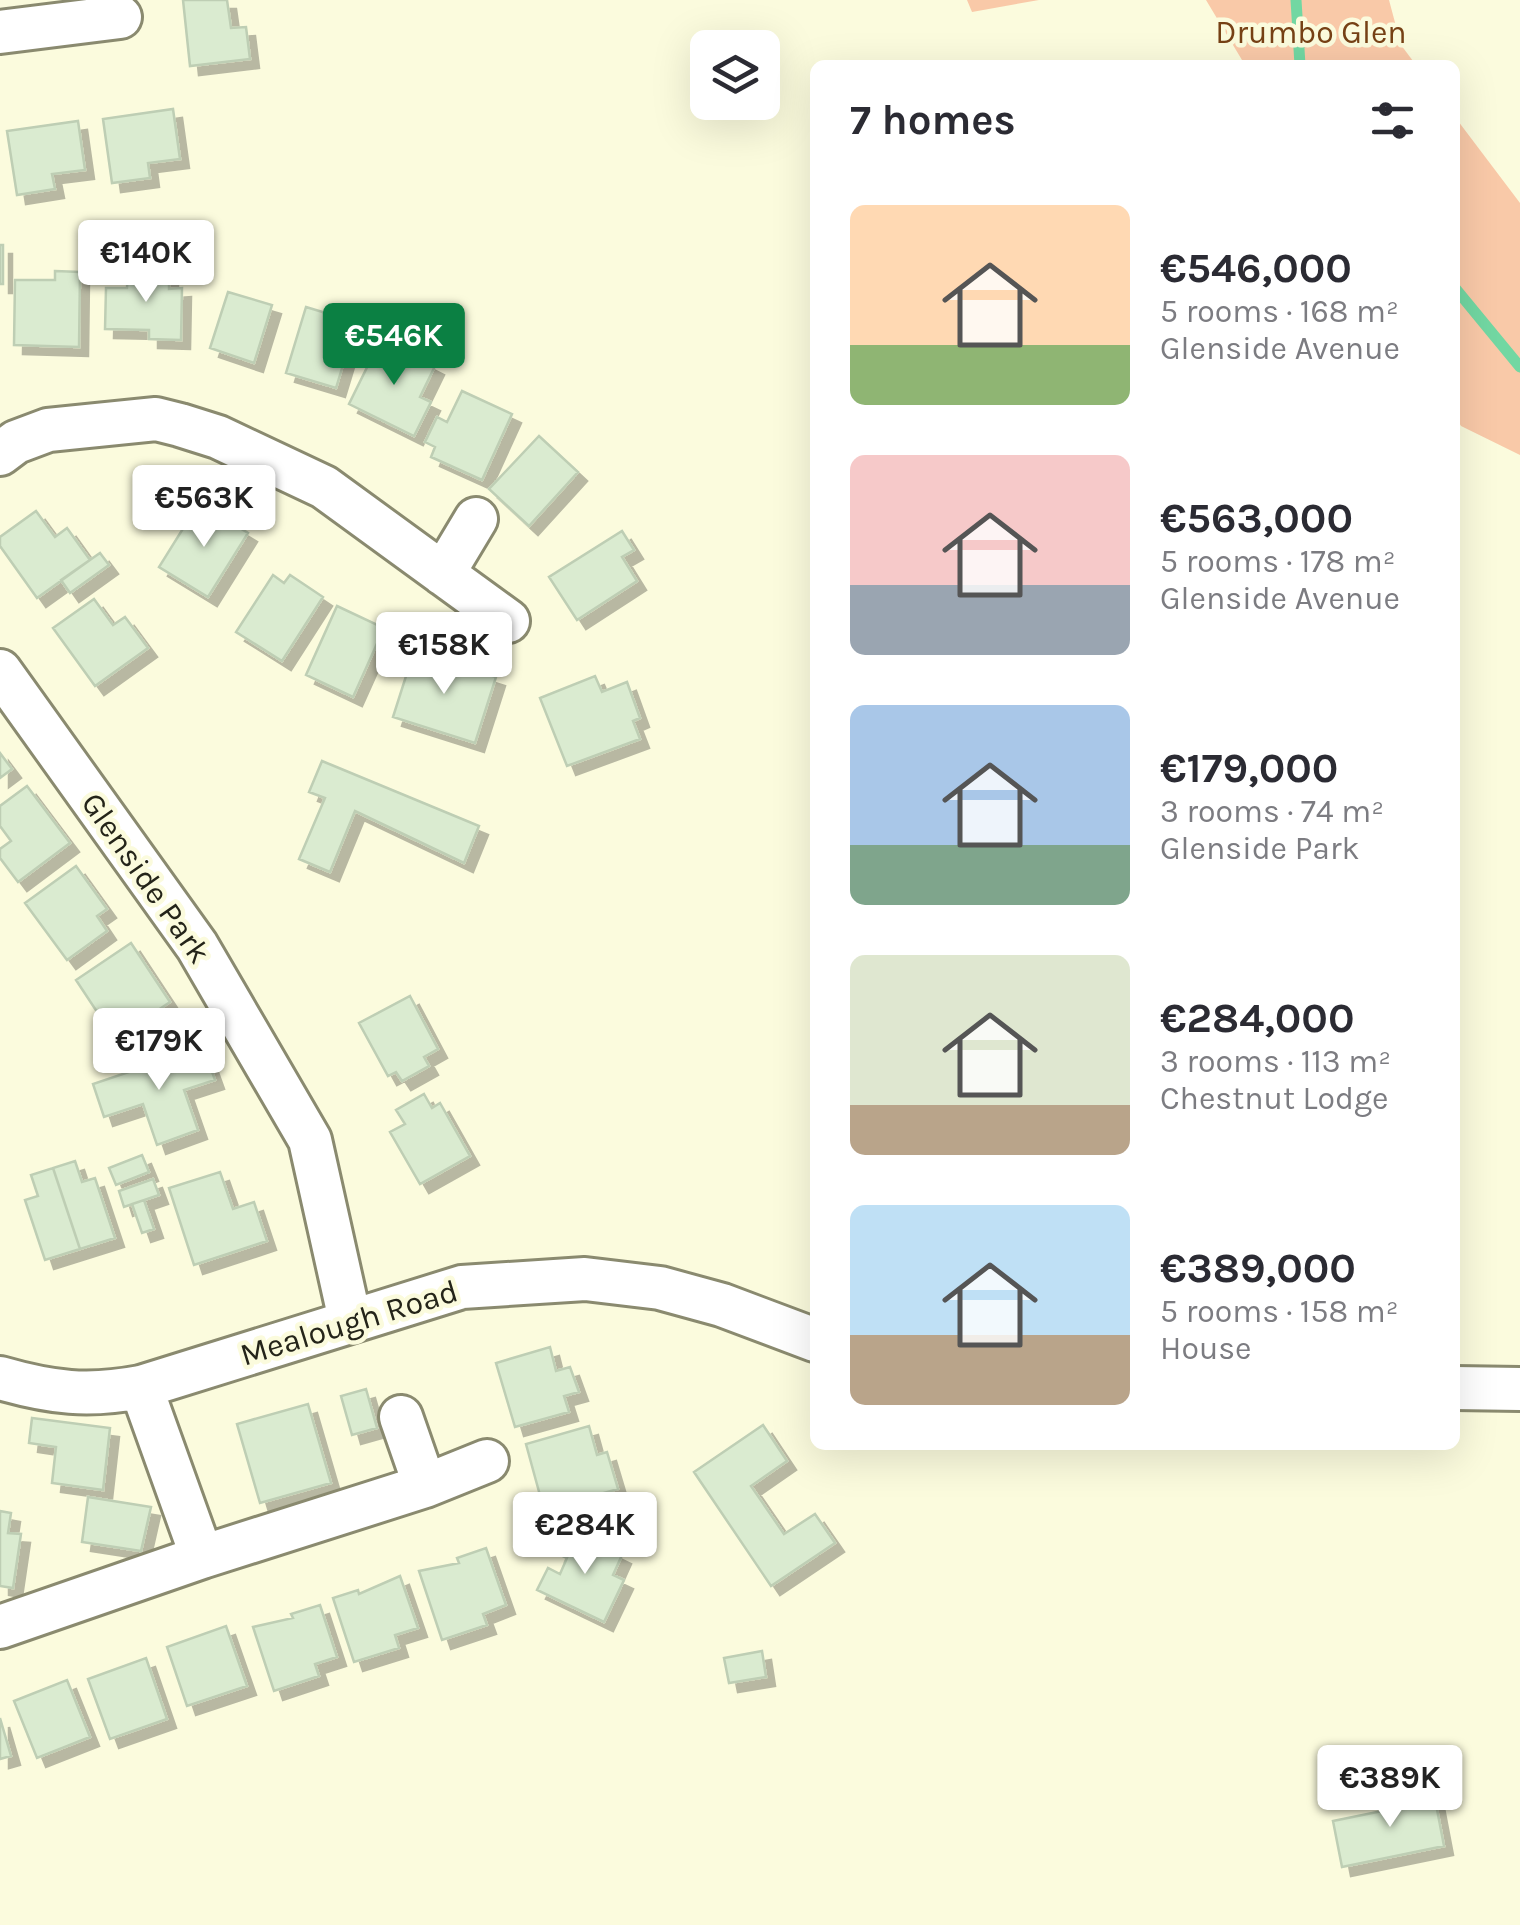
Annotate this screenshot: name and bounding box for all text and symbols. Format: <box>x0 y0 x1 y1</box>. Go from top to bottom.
park label: Drumbo Glen <box>1215 14 1407 51</box>
map controls <box>690 30 780 120</box>
button: layers <box>690 30 780 120</box>
icon: filters <box>1365 93 1420 148</box>
text: 7 homes <box>850 95 1016 145</box>
pin: €140K <box>76 220 216 305</box>
text: €140K <box>100 234 192 271</box>
text: €546,000 <box>1160 243 1352 293</box>
icon: home <box>930 245 1050 365</box>
text: 5 rooms · 168 m² <box>1160 293 1399 330</box>
pin: €546K <box>324 303 464 388</box>
text: €546K <box>345 317 443 354</box>
text: Glenside Avenue <box>1160 330 1400 367</box>
pin: €563K <box>134 465 274 550</box>
text: €563K <box>154 479 254 516</box>
text: €563,000 <box>1160 493 1353 543</box>
icon: home <box>930 495 1050 615</box>
text: 5 rooms · 178 m² <box>1160 543 1396 580</box>
text: Glenside Avenue <box>1160 580 1400 617</box>
pin: €158K <box>374 612 514 697</box>
text: €158K <box>398 626 490 663</box>
text: €179,000 <box>1160 743 1338 793</box>
icon: home <box>930 745 1050 865</box>
street label: Glenside Park <box>74 786 218 970</box>
text: 3 rooms · 74 m² <box>1160 793 1384 830</box>
text: Glenside Park <box>1160 830 1360 867</box>
text: €284,000 <box>1160 993 1354 1043</box>
icon: home <box>930 995 1050 1115</box>
pin: €179K <box>89 1008 229 1093</box>
text: €179K <box>115 1022 203 1059</box>
text: 3 rooms · 113 m² <box>1160 1043 1391 1080</box>
text: Chestnut Lodge <box>1160 1080 1388 1117</box>
text: €389,000 <box>1160 1243 1356 1293</box>
icon: home <box>930 1245 1050 1365</box>
street label: Mealough Road <box>236 1272 462 1374</box>
text: 5 rooms · 158 m² <box>1160 1293 1399 1330</box>
text: House <box>1160 1330 1252 1367</box>
pin: €284K <box>515 1492 655 1577</box>
text: €284K <box>535 1506 635 1543</box>
pin: €389K <box>1320 1745 1460 1830</box>
text: €389K <box>1339 1759 1441 1796</box>

